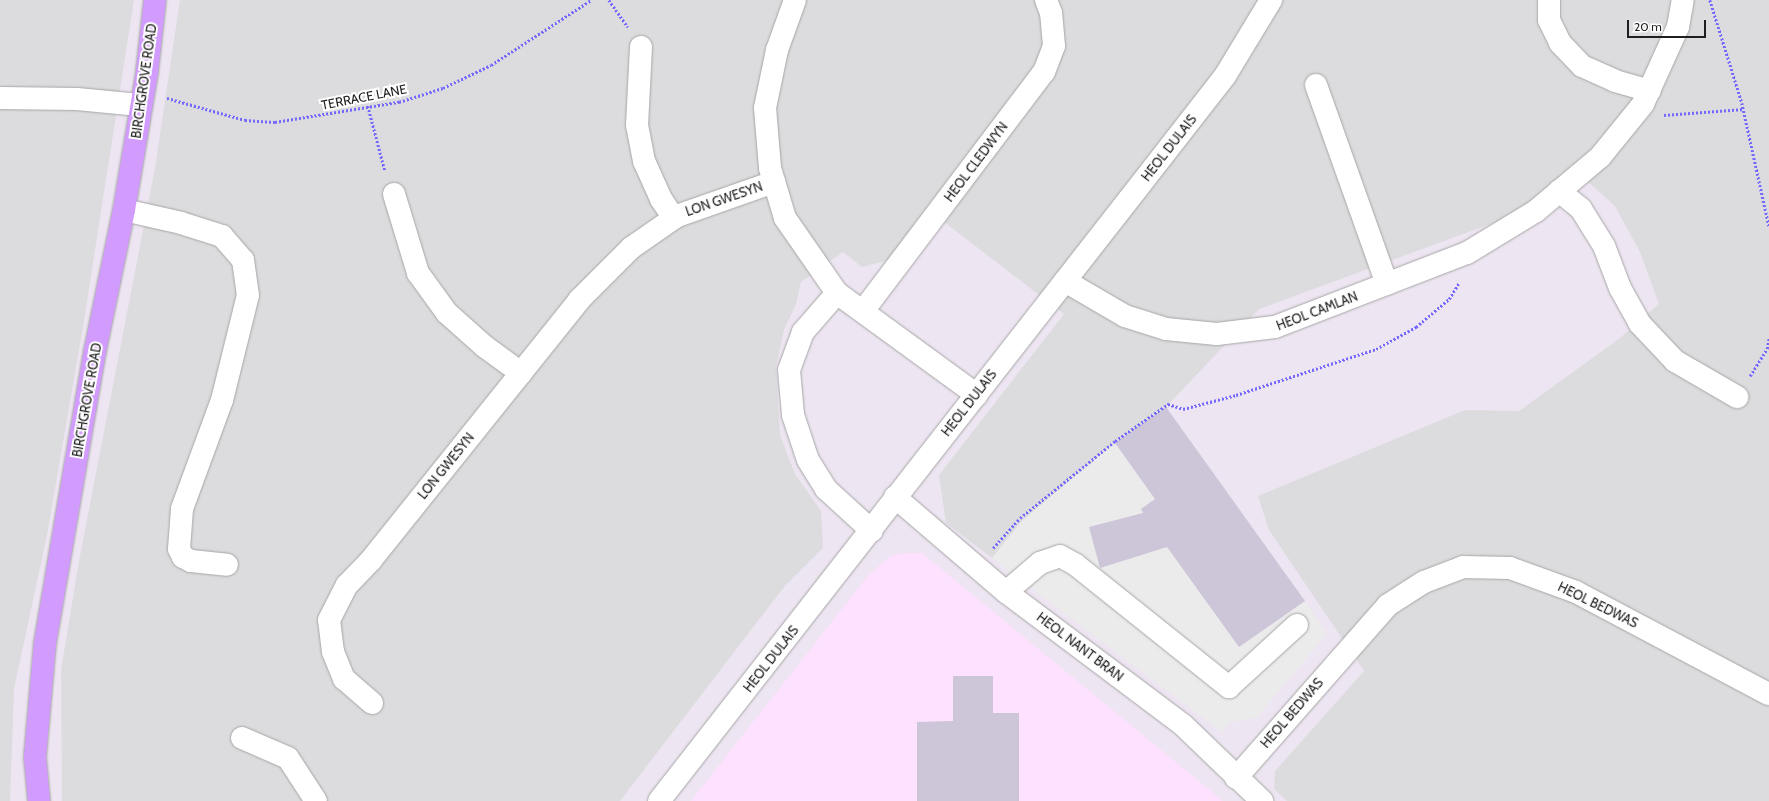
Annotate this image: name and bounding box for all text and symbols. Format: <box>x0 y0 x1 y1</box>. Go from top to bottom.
scale bar <box>1629 12 1708 38</box>
text: 20 m <box>1634 19 1662 34</box>
street label: BIRCHGROVE ROAD <box>128 23 160 139</box>
street label: TERRACE LANE <box>320 81 408 113</box>
street label: HEOL DULAIS <box>1138 112 1200 184</box>
street label: HEOL CLEDWYN <box>941 119 1011 205</box>
street label: LON GWESYN <box>683 178 765 220</box>
street label: HEOL CAMLAN <box>1274 288 1360 334</box>
street label: BIRCHGROVE ROAD <box>69 342 105 458</box>
street label: HEOL DULAIS <box>938 367 1000 439</box>
street label: LON GWESYN <box>415 430 477 502</box>
street label: HEOL BEDWAS <box>1555 579 1641 631</box>
street label: HEOL NANT BRAN <box>1034 609 1126 685</box>
street label: HEOL DULAIS <box>740 623 802 695</box>
street label: HEOL BEDWAS <box>1257 675 1327 751</box>

